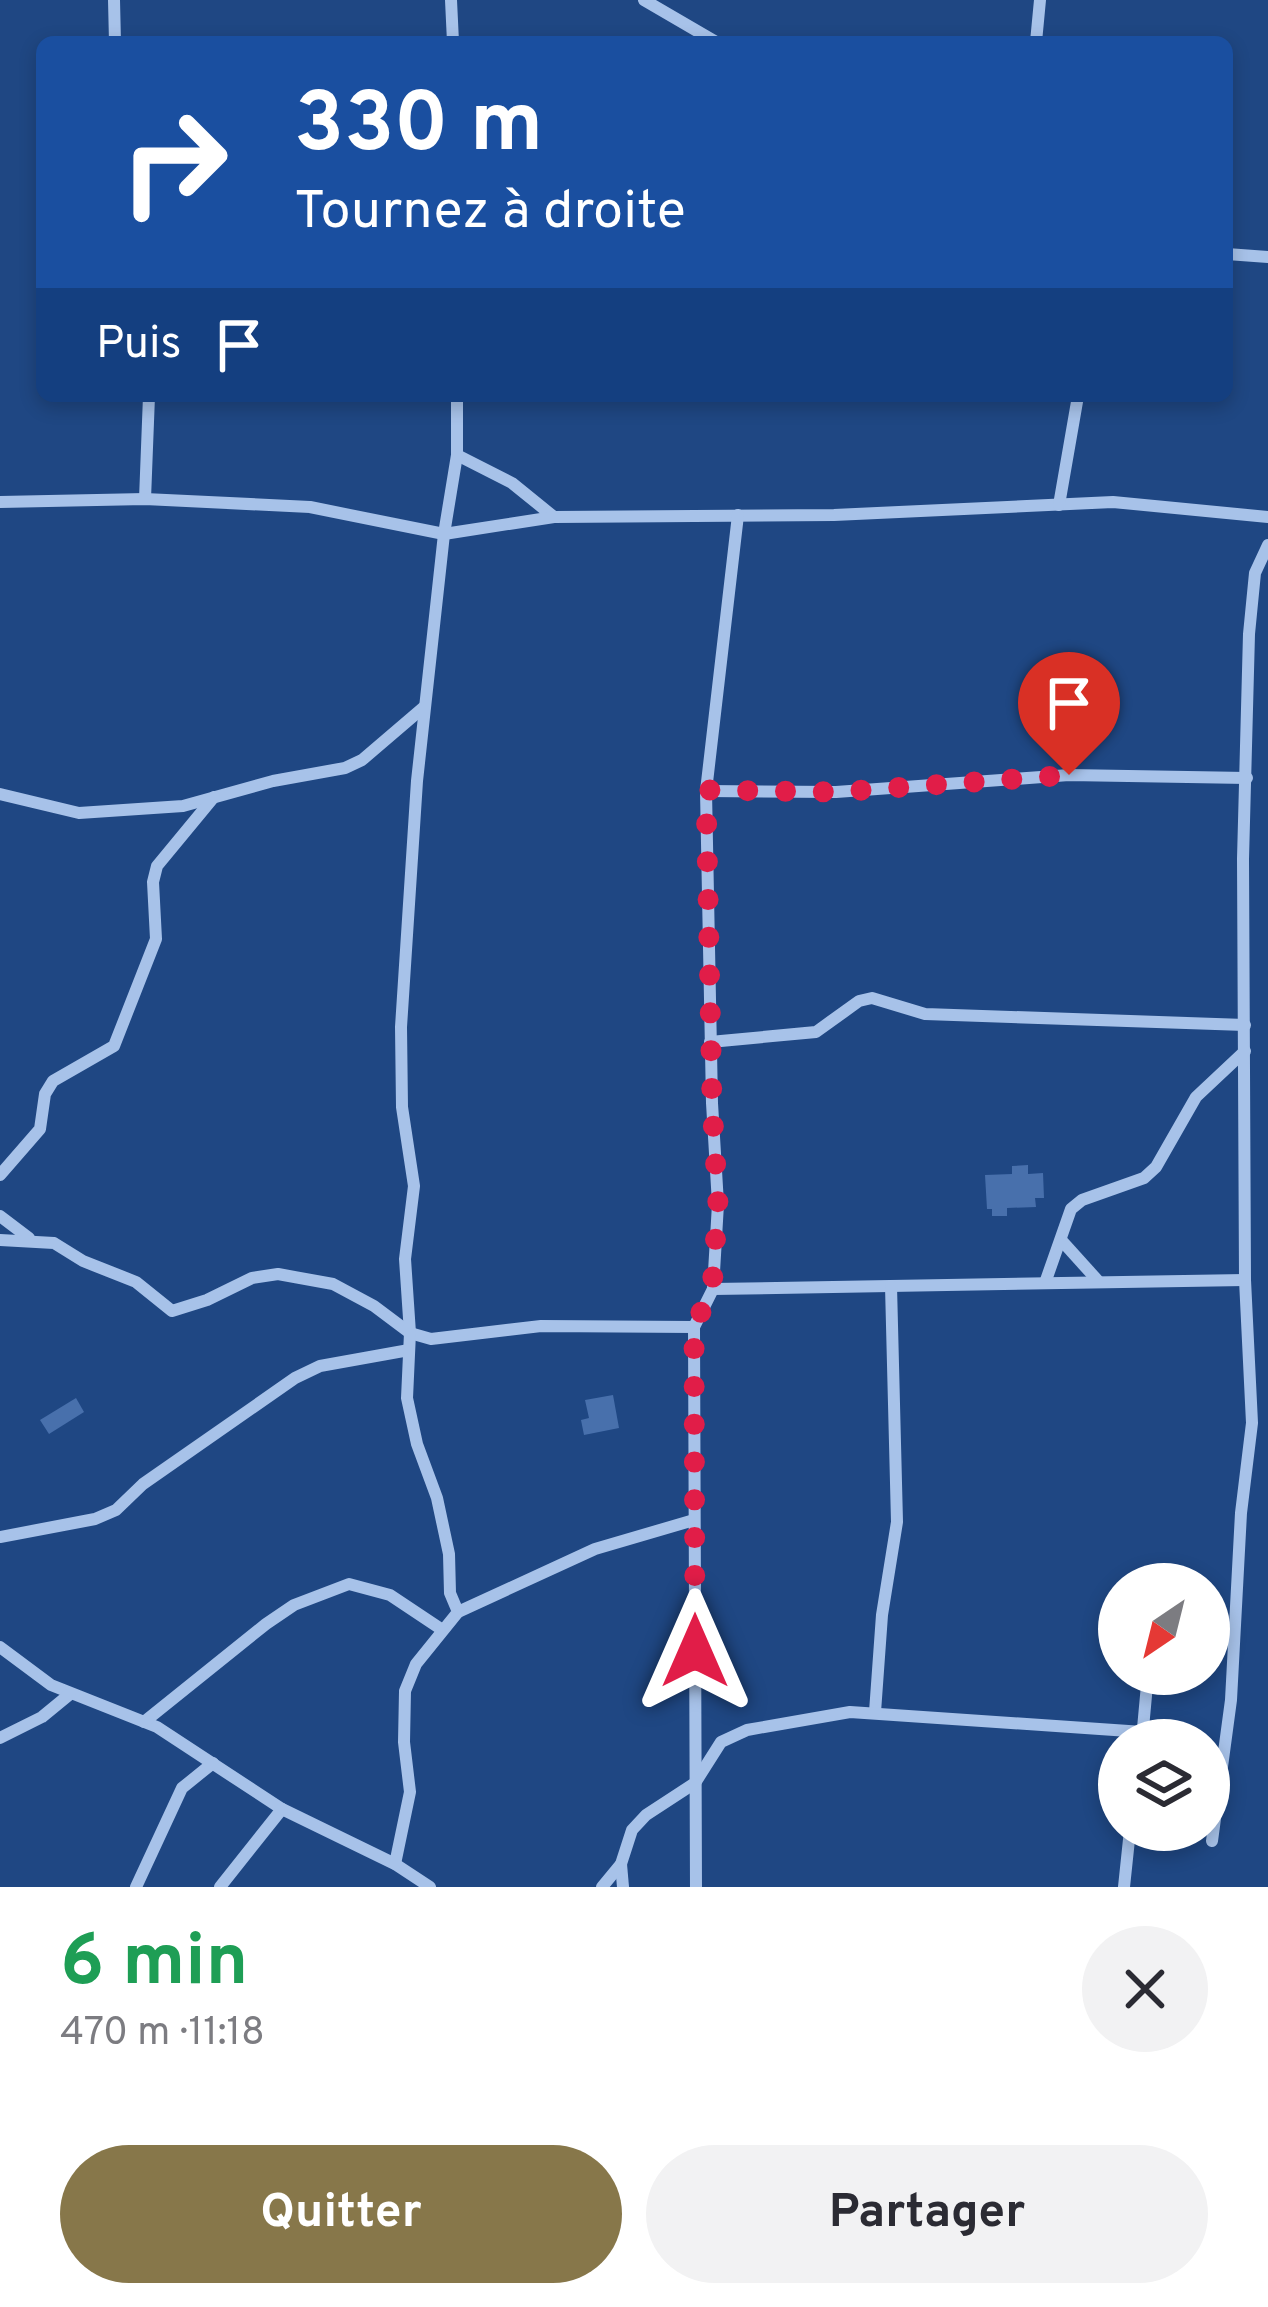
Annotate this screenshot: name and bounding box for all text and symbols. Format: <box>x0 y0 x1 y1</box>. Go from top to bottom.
text: 330 m <box>294 75 543 181</box>
icon: right <box>96 84 252 240</box>
text: Tournez à droite <box>294 179 686 248</box>
icon: arrive <box>206 312 272 378</box>
text: Puis <box>96 317 182 374</box>
pin <box>1018 652 1120 775</box>
icon: arrive <box>1036 670 1102 736</box>
north arrow <box>1098 1563 1230 1695</box>
map controls <box>1098 1563 1230 1851</box>
position arrow <box>632 1588 758 1714</box>
button: layers <box>1098 1719 1230 1851</box>
text: 6 min <box>60 1919 248 2011</box>
button: close <box>1082 1926 1208 2052</box>
text: 470 m · 11:18 <box>60 2010 265 2059</box>
button: Quitter <box>60 2145 622 2283</box>
button: Partager <box>646 2145 1208 2283</box>

